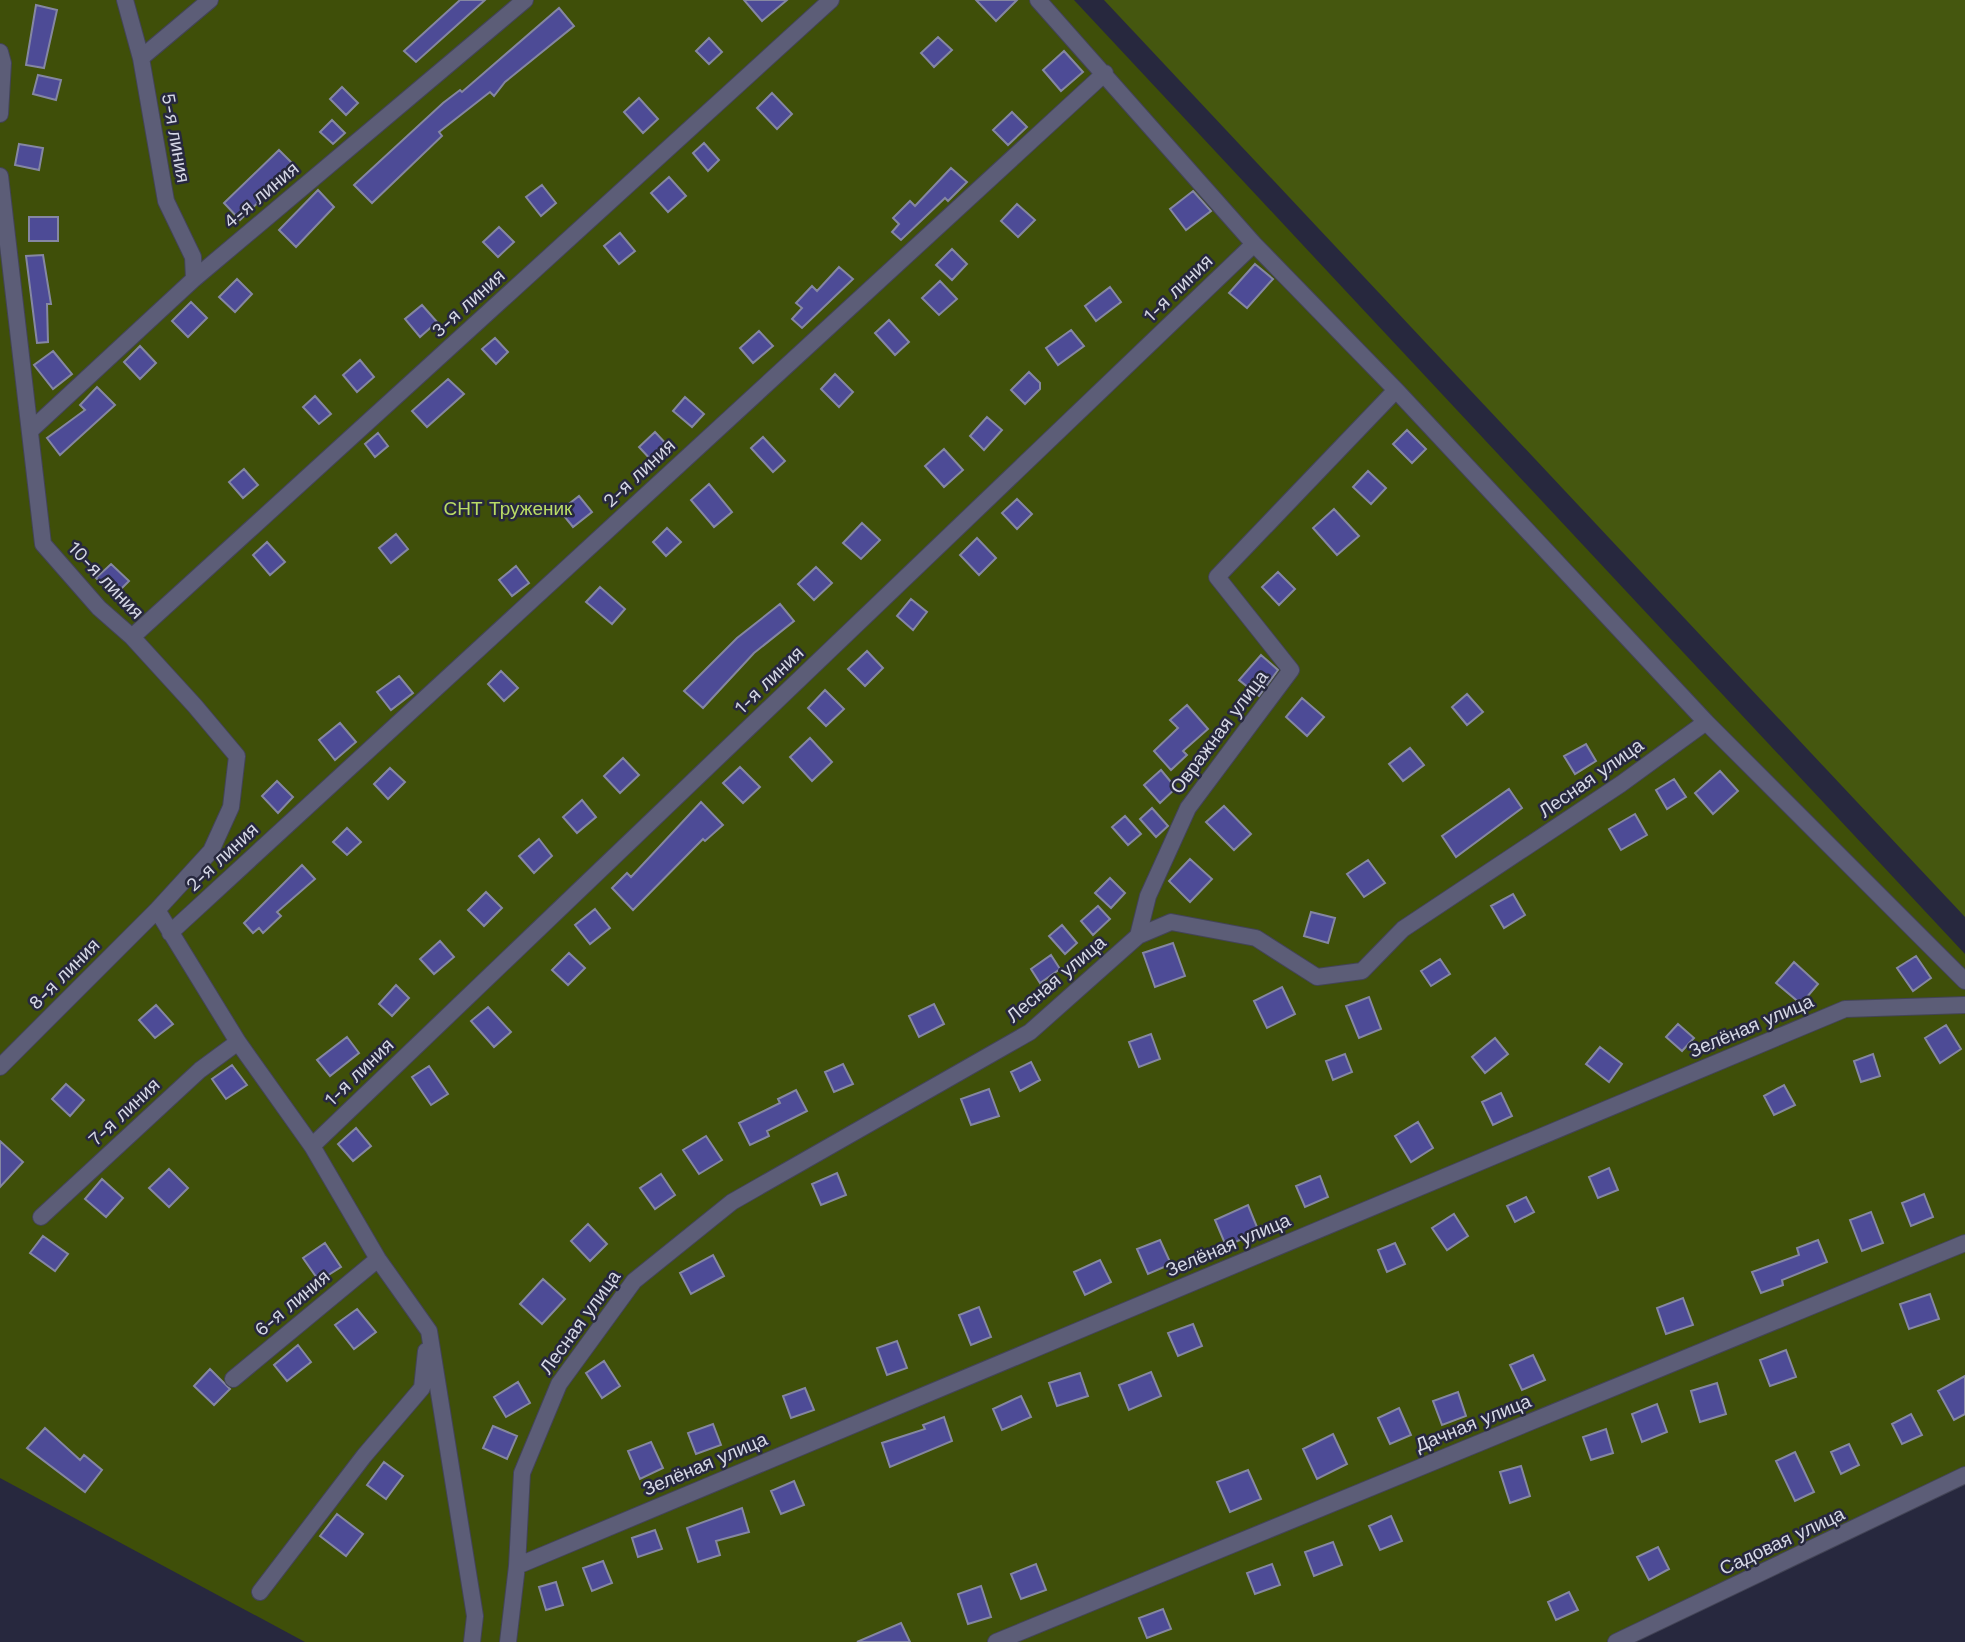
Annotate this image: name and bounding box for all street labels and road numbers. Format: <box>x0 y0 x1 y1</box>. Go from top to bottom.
street label: 5-я линия <box>157 91 195 185</box>
street label: 4-я линия <box>219 157 303 233</box>
street label: 1-я линия <box>1139 250 1217 326</box>
street label: 3-я линия <box>427 264 509 342</box>
street label: 2-я линия <box>598 434 680 512</box>
street label: 10-я линия <box>63 536 149 624</box>
street label: 1-я линия <box>730 642 808 718</box>
street label: Овражная улица <box>1165 665 1273 798</box>
street label: Лесная улица <box>1534 733 1648 823</box>
street label: 2-я линия <box>181 818 263 896</box>
street label: Лесная улица <box>1002 931 1111 1027</box>
street label: 8-я линия <box>24 934 104 1014</box>
street label: Зелёная улица <box>1685 989 1817 1063</box>
street label: 1-я линия <box>320 1034 398 1110</box>
street label: 7-я линия <box>84 1073 164 1151</box>
street label: Зелёная улица <box>1162 1208 1294 1282</box>
street label: 6-я линия <box>250 1265 334 1341</box>
street label: Лесная улица <box>535 1265 626 1378</box>
street label: Дачная улица <box>1412 1389 1535 1457</box>
street label: Зелёная улица <box>639 1427 771 1501</box>
street label: Садовая улица <box>1716 1502 1849 1580</box>

